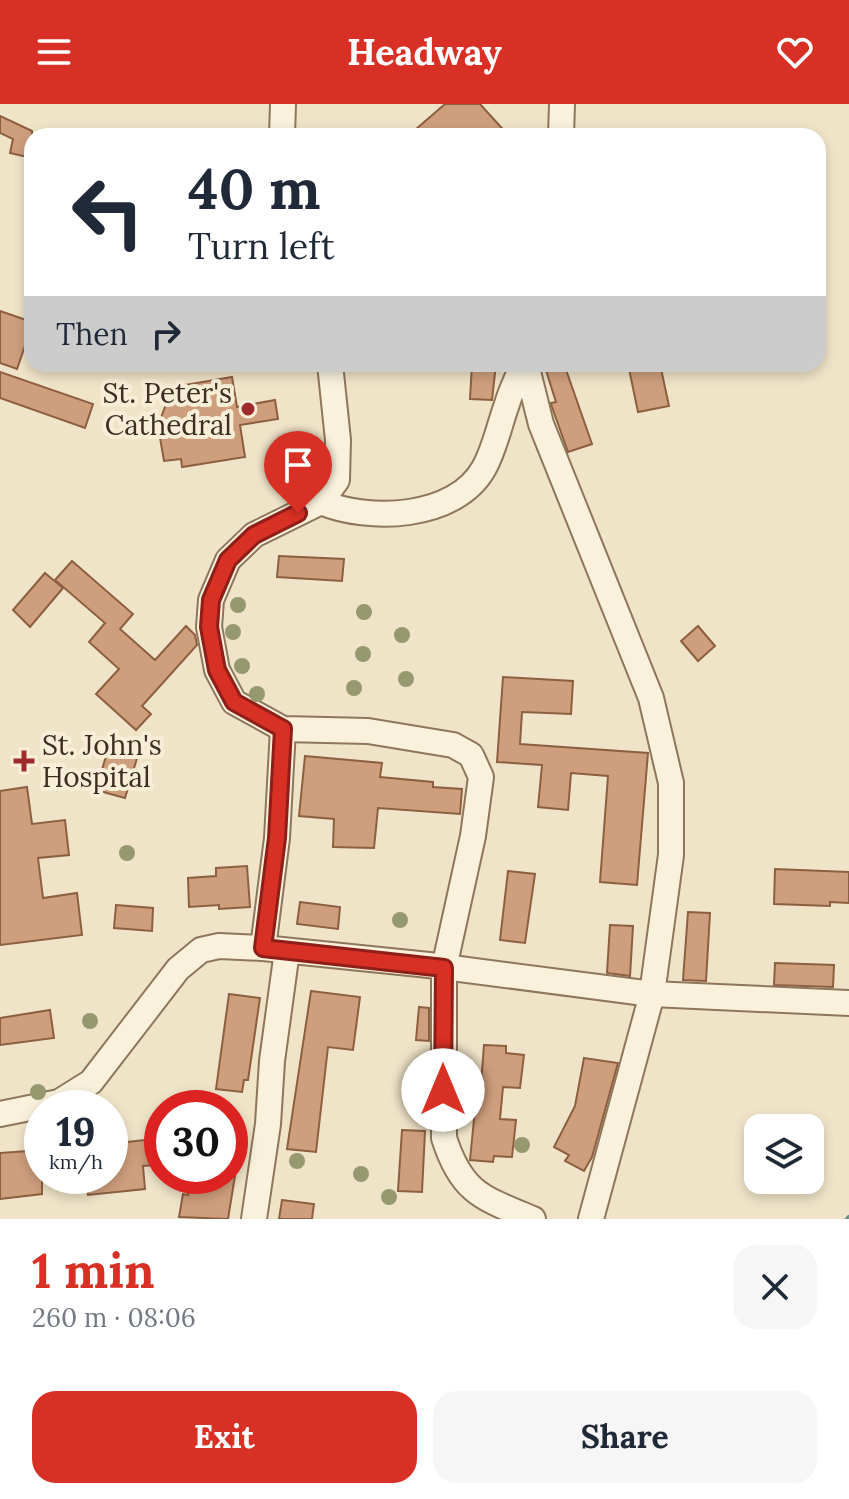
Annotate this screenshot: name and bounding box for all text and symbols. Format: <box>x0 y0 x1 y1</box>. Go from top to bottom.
text: Headway <box>347 29 502 75</box>
icon: menu <box>32 30 76 74</box>
icon: heart <box>773 30 817 74</box>
text: 40 m <box>188 153 321 224</box>
icon: left <box>56 160 160 264</box>
text: Turn left <box>188 223 335 269</box>
icon: right <box>144 312 188 356</box>
text: Then <box>56 315 128 353</box>
place label: St. Peter's Cathedral <box>103 375 232 443</box>
marker: St. Peter's Cathedral <box>239 400 257 418</box>
pin <box>264 431 332 513</box>
icon: arrive <box>276 443 320 487</box>
place label: St. John's Hospital <box>42 727 162 795</box>
marker: St. John's Hospital <box>13 750 35 772</box>
position arrow <box>401 1048 485 1132</box>
speed limit sign: 30 <box>144 1090 248 1194</box>
text: 19 <box>56 1106 96 1157</box>
map controls <box>744 1114 824 1194</box>
button: layers <box>744 1114 824 1194</box>
text: km/h <box>49 1149 103 1174</box>
text: 1 min <box>32 1240 155 1301</box>
button: close <box>733 1245 817 1329</box>
text: 260 m · 08:06 <box>32 1301 196 1334</box>
button: Exit <box>32 1391 417 1483</box>
button: Share <box>433 1391 817 1483</box>

